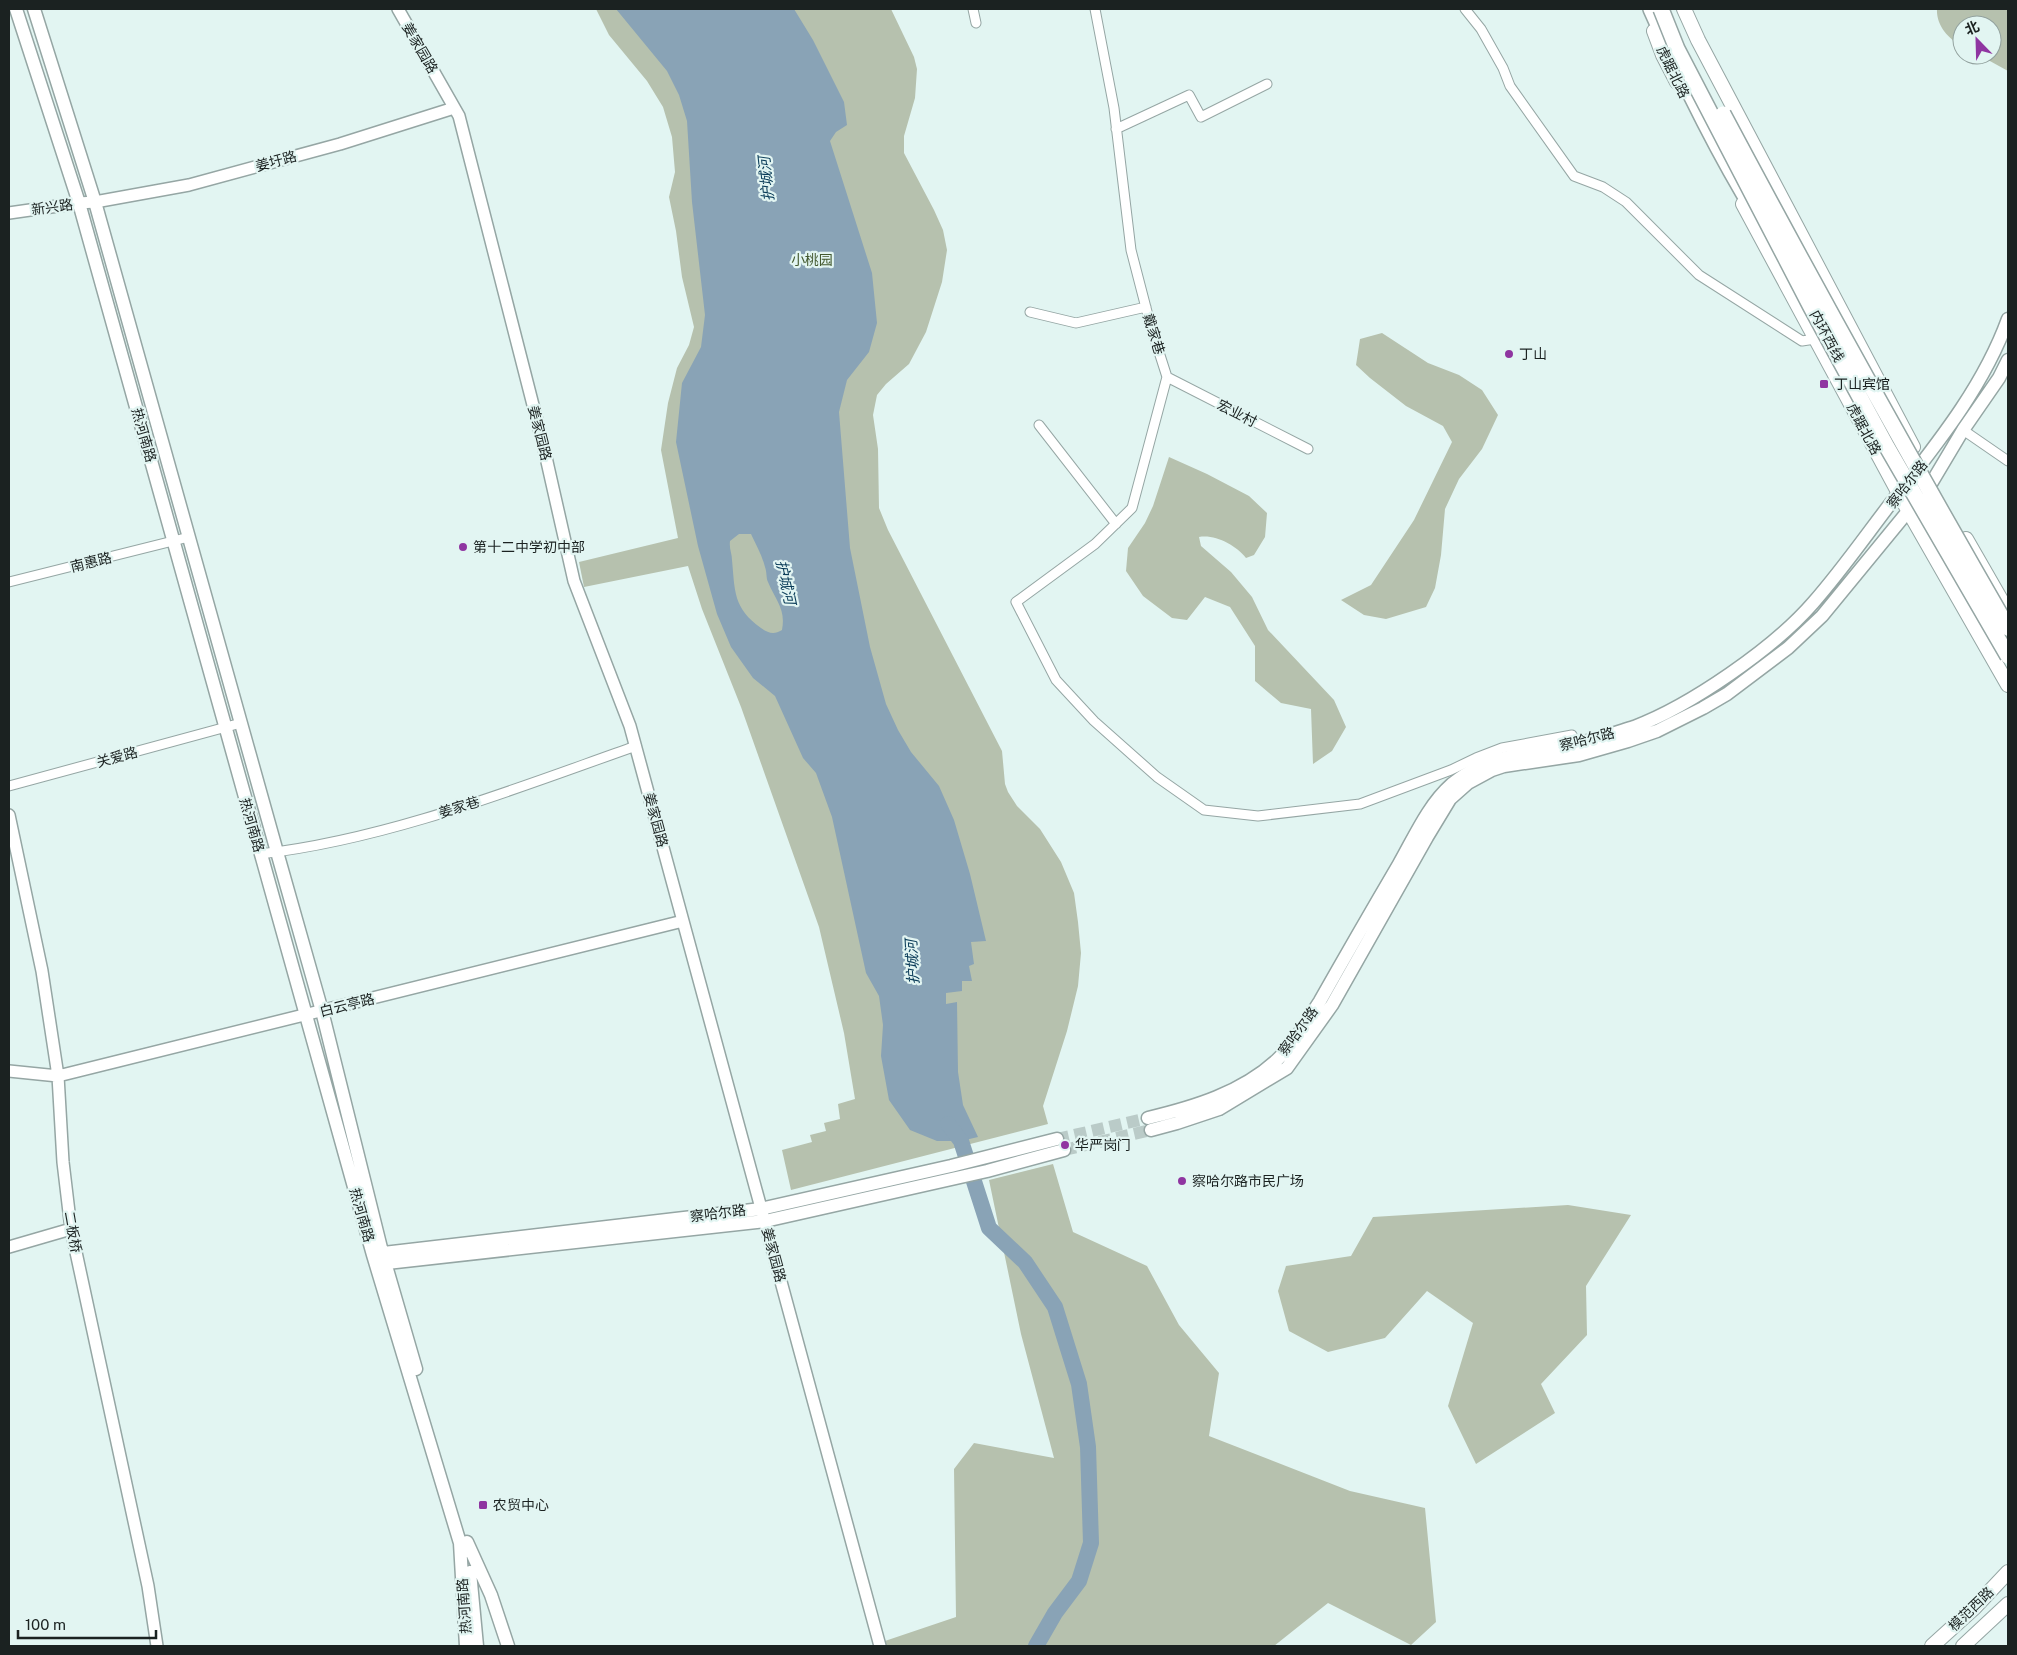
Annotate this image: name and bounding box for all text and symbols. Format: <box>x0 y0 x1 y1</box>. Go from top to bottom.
north arrow <box>1952 15 2002 65</box>
text: 北 <box>1962 18 1981 38</box>
street label: 姜家园路 <box>399 20 441 76</box>
street label: 虎踞北路 <box>1654 43 1692 101</box>
street label: 姜圩路 <box>254 148 298 174</box>
water label: 护城河 <box>755 153 777 202</box>
street label: 新兴路 <box>30 196 74 218</box>
park label: 小桃园 <box>791 252 833 268</box>
street label: 内环西线 <box>1807 308 1847 364</box>
street label: 戴家巷 <box>1140 312 1168 356</box>
place label: 丁山 <box>1519 346 1547 362</box>
marker: 丁山 <box>1503 348 1515 360</box>
place label: 丁山宾馆 <box>1834 376 1890 392</box>
marker: 丁山宾馆 <box>1818 378 1830 390</box>
street label: 宏业村 <box>1215 396 1259 430</box>
street label: 虎踞北路 <box>1844 401 1884 457</box>
street label: 姜家园路 <box>525 404 555 462</box>
street label: 热河南路 <box>129 406 159 464</box>
street label: 察哈尔路 <box>1883 457 1931 511</box>
place label: 第十二中学初中部 <box>473 539 585 555</box>
marker: 第十二中学初中部 <box>457 541 469 553</box>
street label: 南惠路 <box>69 549 113 575</box>
water label: 护城河 <box>773 558 800 609</box>
street label: 察哈尔路 <box>1558 724 1616 754</box>
street label: 关爱路 <box>95 744 139 770</box>
street label: 姜家园路 <box>641 791 671 849</box>
street label: 姜家巷 <box>437 793 481 821</box>
street label: 热河南路 <box>237 796 267 854</box>
water label: 护城河 <box>902 936 922 985</box>
street label: 白云亭路 <box>318 990 376 1020</box>
street label: 察哈尔路 <box>1275 1004 1321 1058</box>
place label: 华严岗门 <box>1075 1137 1131 1153</box>
marker: 华严岗门 <box>1059 1139 1071 1151</box>
place label: 察哈尔路市民广场 <box>1192 1173 1304 1189</box>
marker: 察哈尔路市民广场 <box>1176 1175 1188 1187</box>
street label: 热河南路 <box>347 1186 377 1244</box>
street label: 察哈尔路 <box>689 1202 747 1224</box>
street label: 二板桥 <box>61 1210 85 1254</box>
street label: 姜家园路 <box>759 1226 789 1284</box>
place label: 农贸中心 <box>493 1497 549 1513</box>
marker: 农贸中心 <box>477 1499 489 1511</box>
street label: 热河南路 <box>454 1578 474 1634</box>
street label: 模范西路 <box>1945 1584 1997 1634</box>
scale bar <box>18 1608 155 1640</box>
text: 100 m <box>25 1616 66 1633</box>

